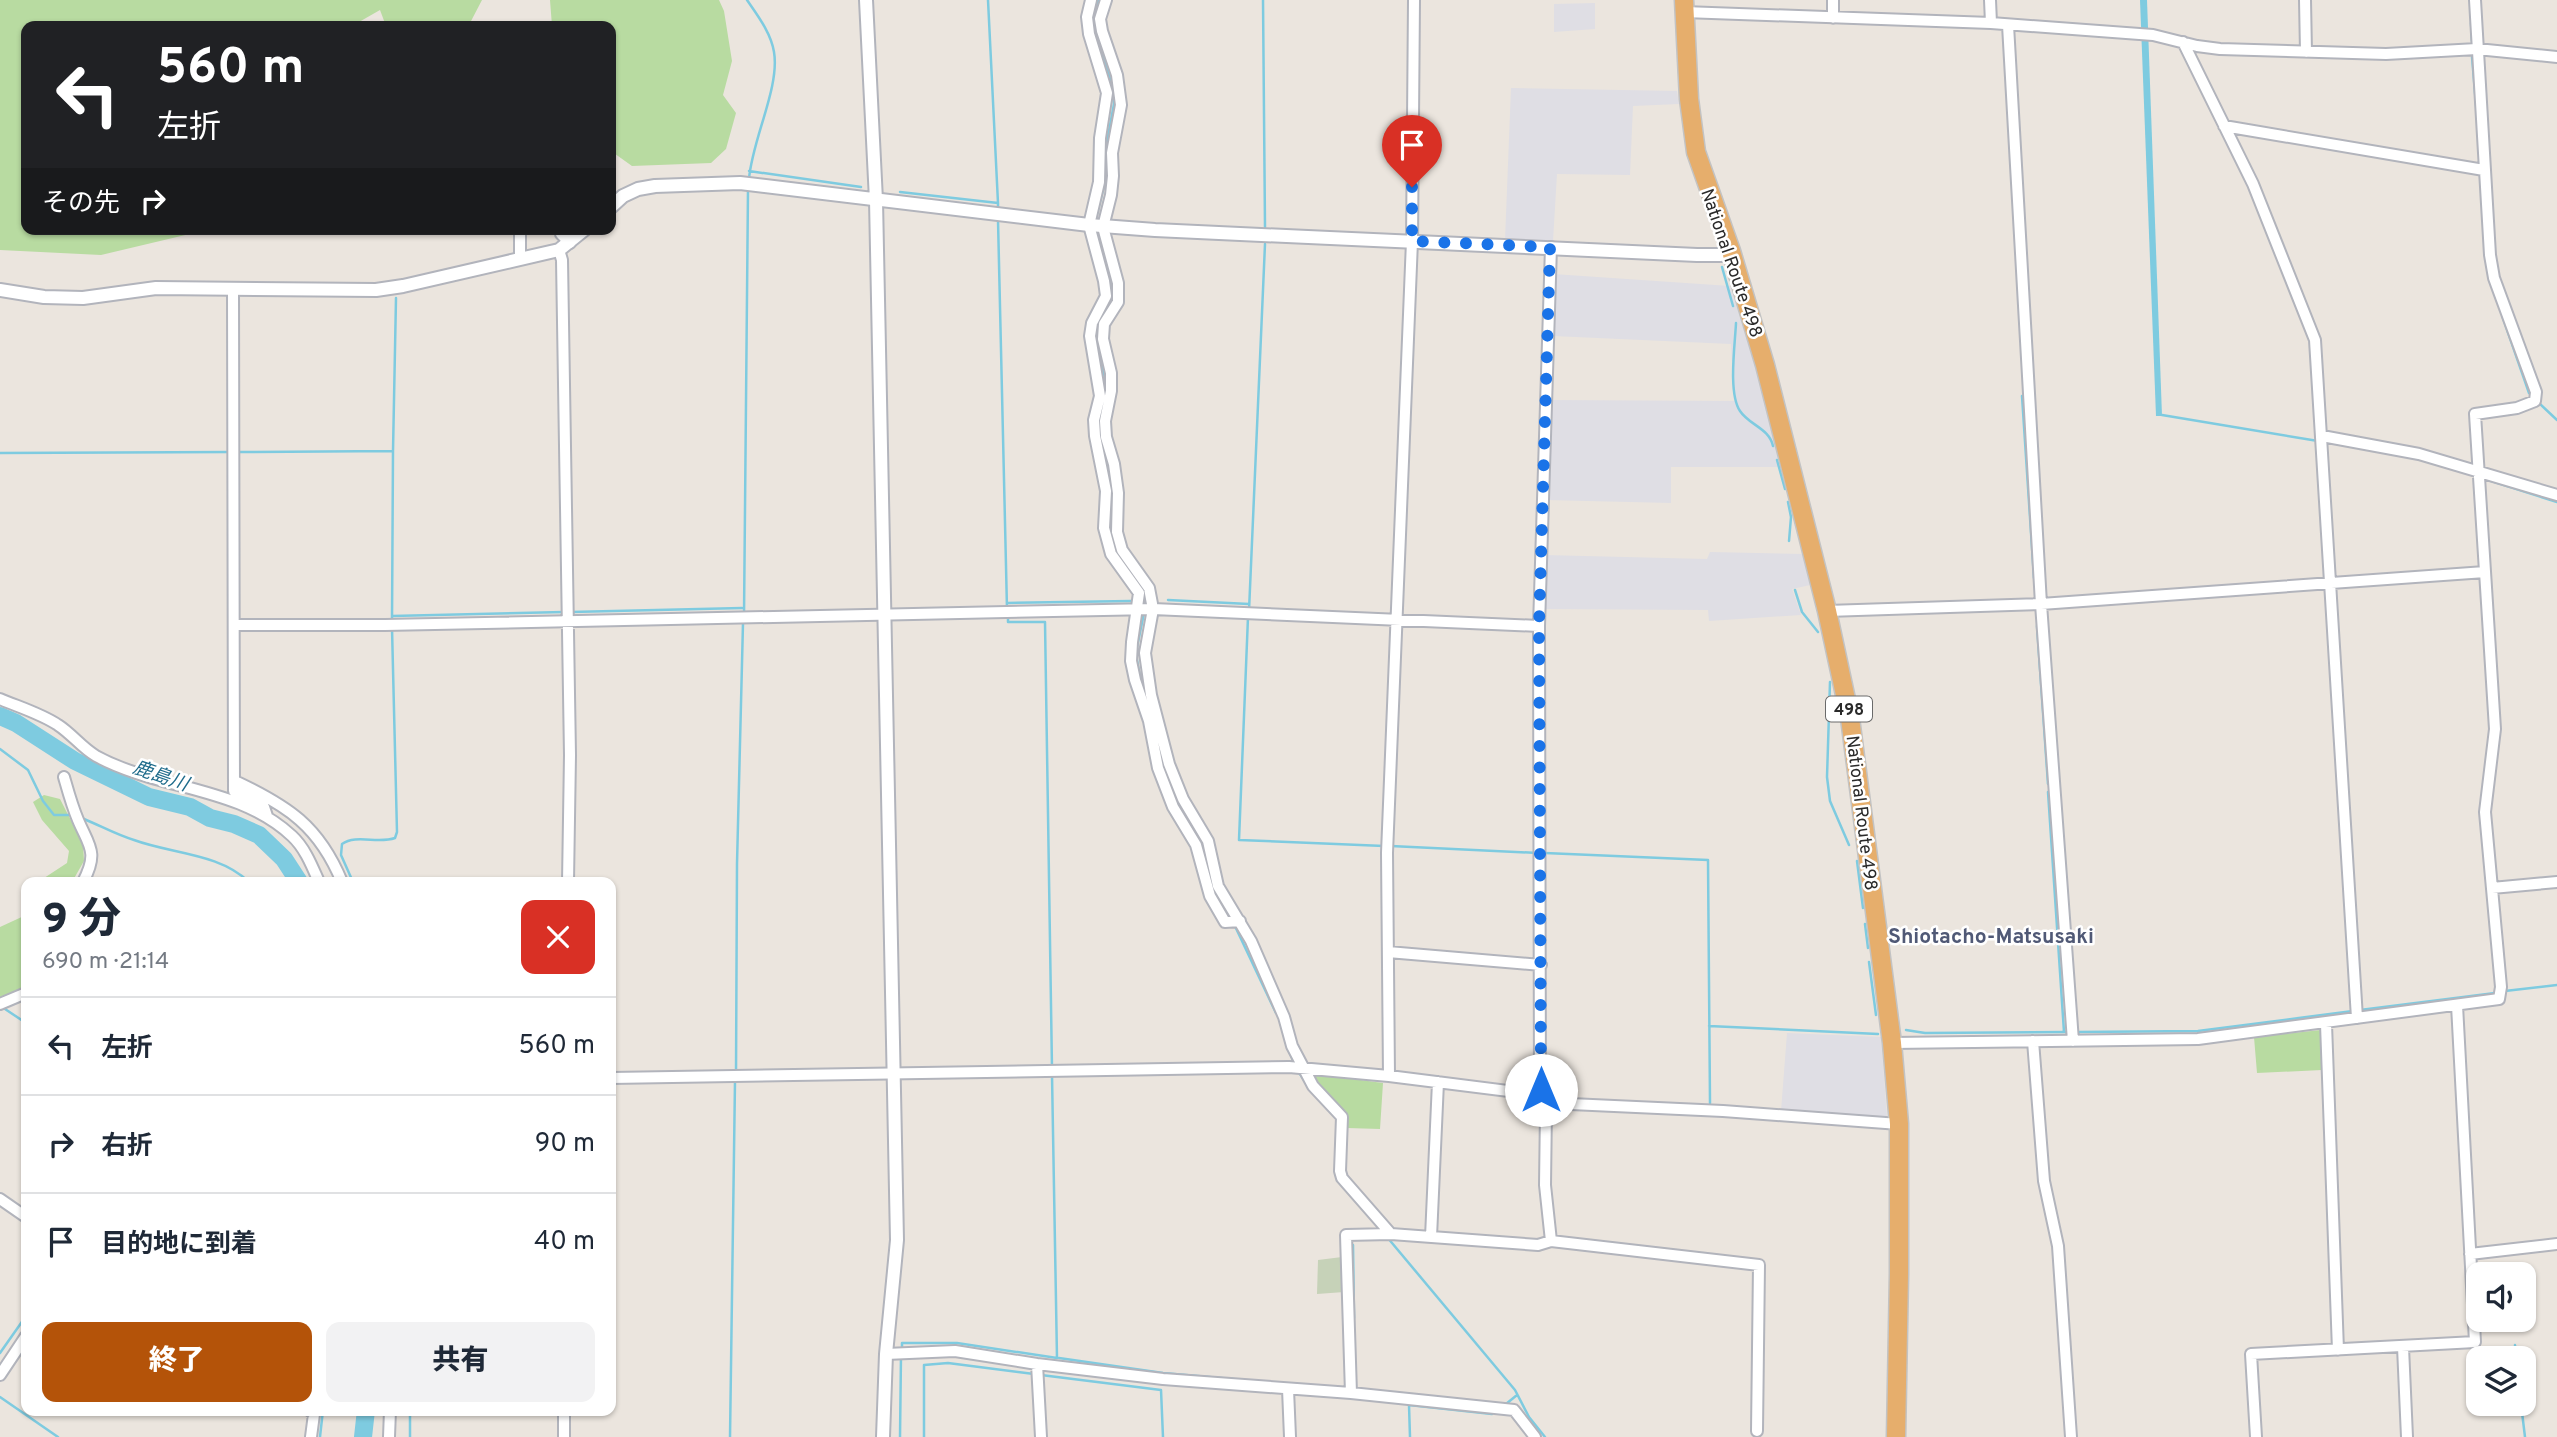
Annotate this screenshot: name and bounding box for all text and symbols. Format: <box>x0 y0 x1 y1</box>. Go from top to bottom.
text: 560 m <box>157 39 304 101</box>
icon: left <box>42 49 133 140</box>
text: 左折 <box>157 109 221 149</box>
pin <box>1382 115 1442 187</box>
icon: arrive <box>1393 126 1431 164</box>
icon: right <box>134 182 172 220</box>
street label: National Route 498 <box>1694 186 1767 341</box>
text: その先 <box>42 188 120 221</box>
road number: 498 <box>1826 696 1872 722</box>
street label: National Route 498 <box>1840 734 1881 892</box>
water label: 鹿島川 <box>129 756 193 798</box>
text: 9 分 <box>42 895 121 948</box>
button: close <box>521 900 595 974</box>
district label: Shiotacho-Matsusaki <box>1888 924 2094 951</box>
text: 690 m · 21:14 <box>42 948 169 977</box>
icon: left <box>42 1027 80 1065</box>
text: 560 m <box>519 1030 595 1063</box>
text: 左折 <box>101 1033 153 1066</box>
position arrow <box>1504 1053 1578 1127</box>
icon: right <box>42 1125 80 1163</box>
text: 90 m <box>535 1128 595 1161</box>
text: 右折 <box>101 1131 153 1164</box>
icon: arrive <box>42 1223 80 1261</box>
text: 40 m <box>534 1226 595 1259</box>
text: 目的地に到着 <box>101 1229 257 1262</box>
map controls <box>2466 1262 2536 1416</box>
button: sound <box>2466 1262 2536 1332</box>
button: 終了 <box>42 1322 312 1402</box>
button: 共有 <box>326 1322 595 1402</box>
button: layers <box>2466 1346 2536 1416</box>

